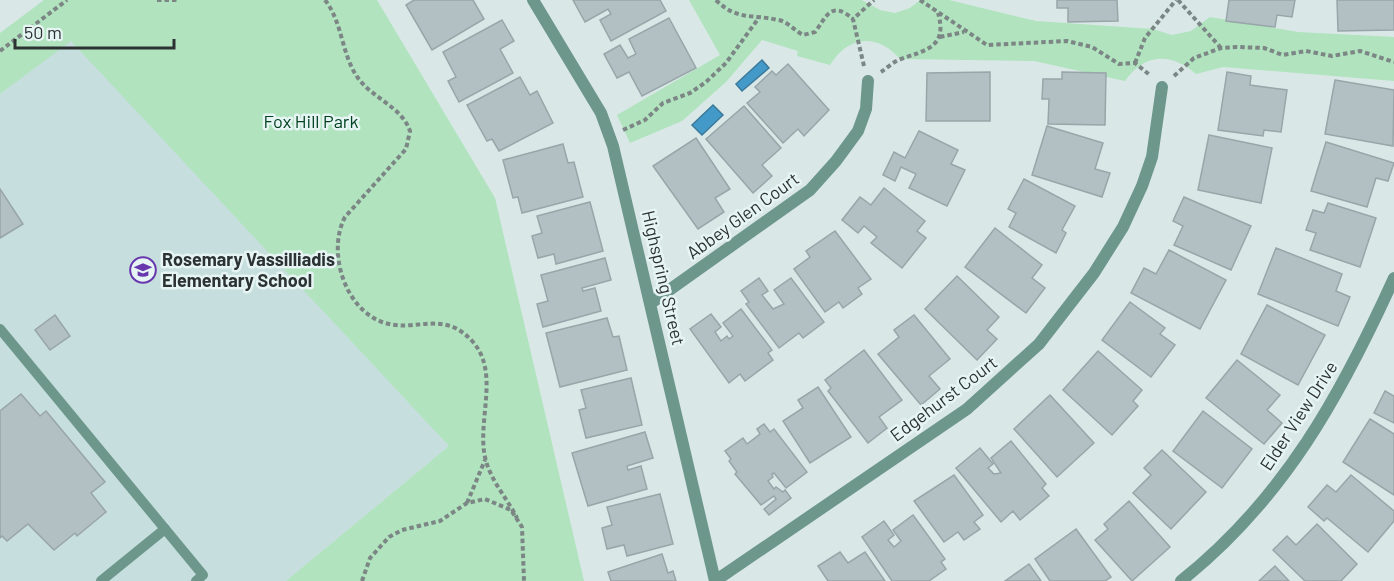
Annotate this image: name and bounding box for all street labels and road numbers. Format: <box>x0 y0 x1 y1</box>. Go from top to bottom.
street label: Abbey Glen Court <box>682 167 803 263</box>
street label: Highspring Street <box>638 208 690 347</box>
street label: Edgehurst Court <box>886 351 1001 446</box>
street label: Elder View Drive <box>1255 357 1342 474</box>

